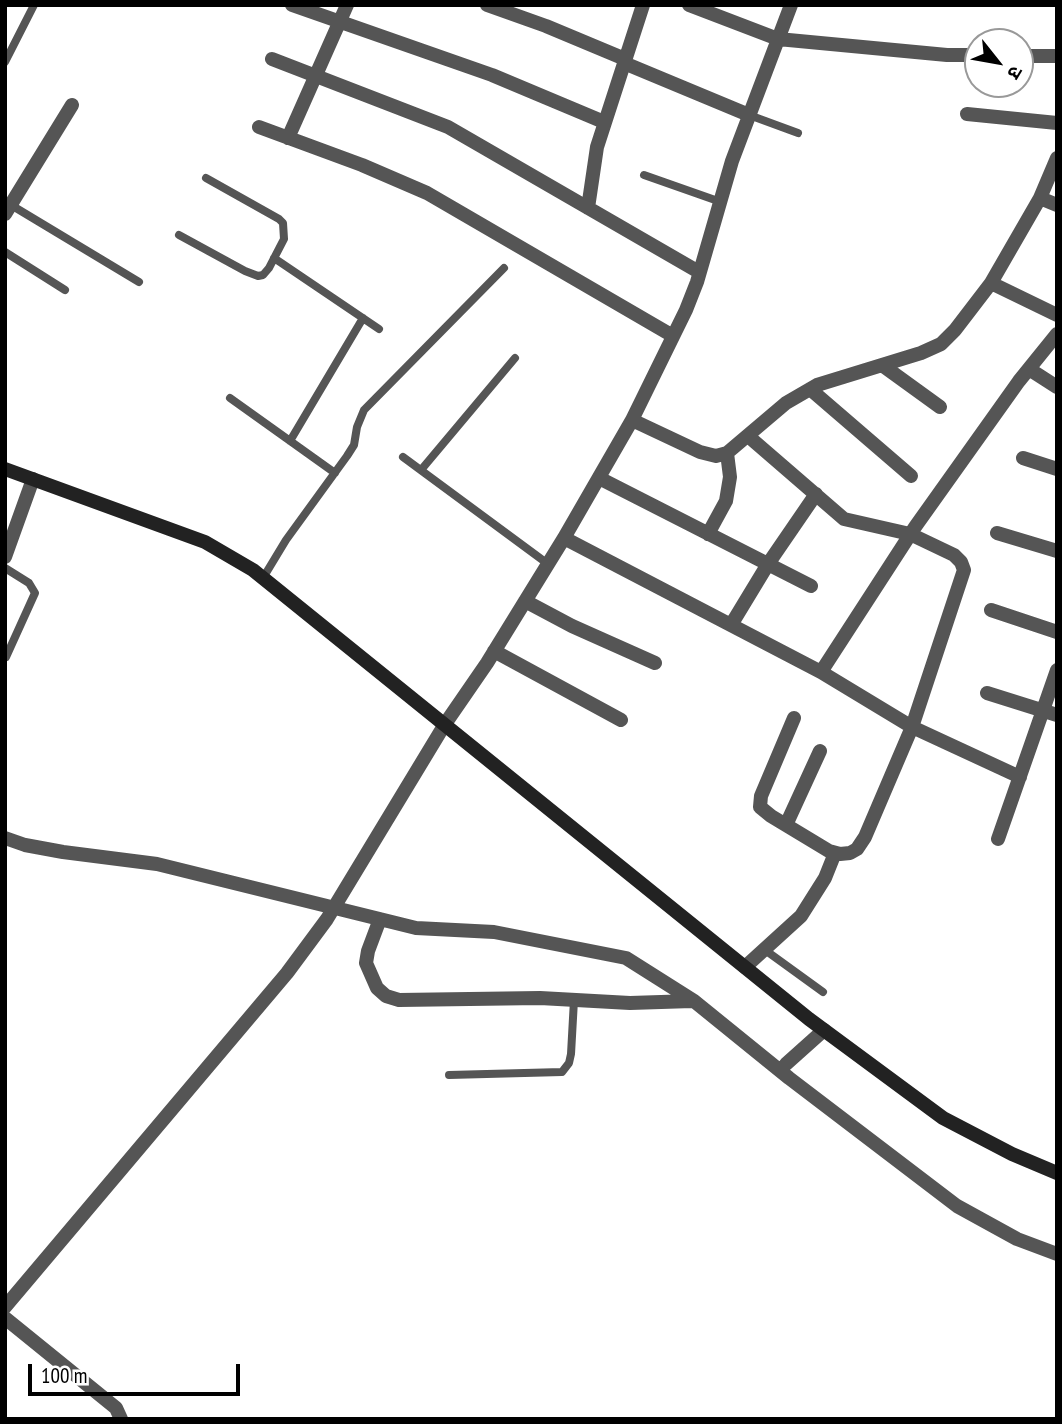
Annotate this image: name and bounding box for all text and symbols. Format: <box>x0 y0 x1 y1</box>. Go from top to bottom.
north arrow <box>964 28 1034 98</box>
text: उ <box>1002 62 1028 84</box>
scale bar <box>32 1350 243 1394</box>
text: 100 m <box>41 1362 87 1389</box>

